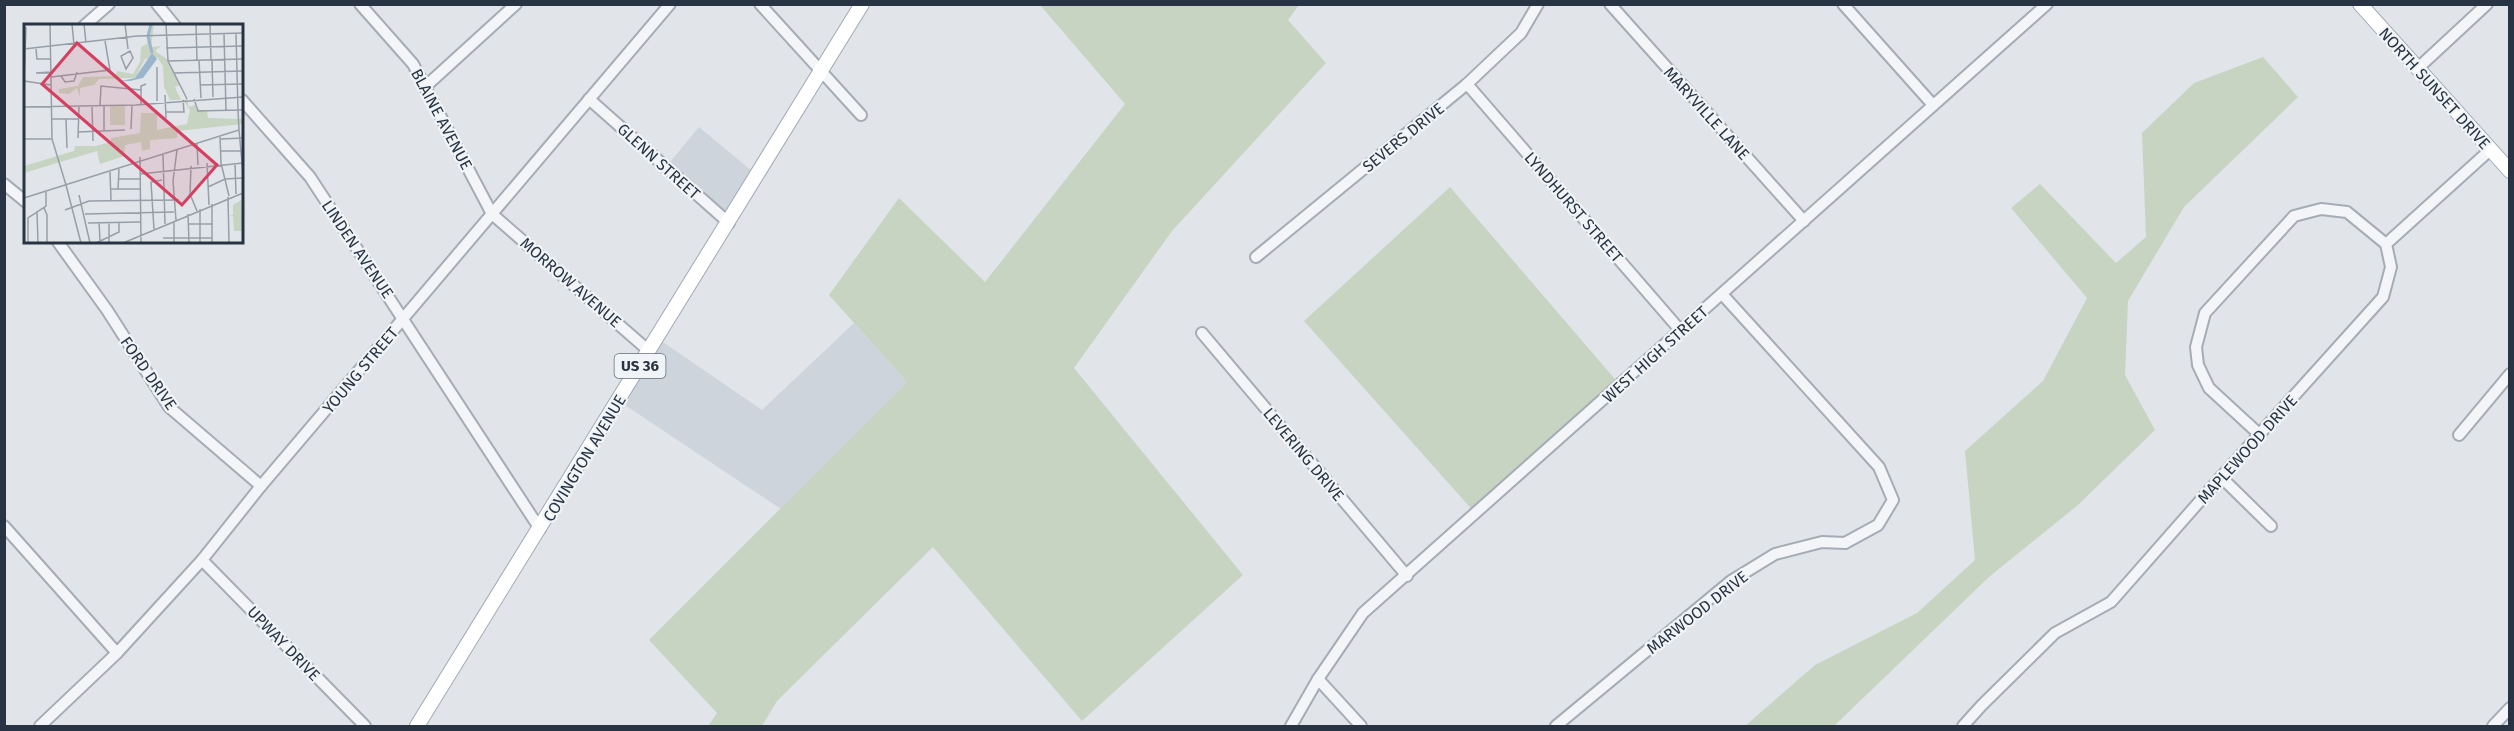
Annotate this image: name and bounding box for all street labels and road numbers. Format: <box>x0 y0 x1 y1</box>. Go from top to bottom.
street label: NORTH SUNSET DRIVE <box>2375 24 2494 153</box>
street label: MARYVILLE LANE <box>1660 63 1753 164</box>
street label: BLAINE AVENUE <box>407 65 476 173</box>
street label: SEVERS DRIVE <box>1359 99 1448 176</box>
street label: GLENN STREET <box>614 119 704 204</box>
street label: LYNDHURST STREET <box>1520 148 1627 267</box>
street label: LINDEN AVENUE <box>318 197 397 302</box>
street label: MORROW AVENUE <box>516 233 625 331</box>
street label: WEST HIGH STREET <box>1599 302 1712 407</box>
street label: YOUNG STREET <box>319 323 402 417</box>
street label: FORD DRIVE <box>116 333 181 414</box>
road number: US 36 <box>614 354 666 378</box>
street label: COVINGTON AVENUE <box>539 391 630 525</box>
street label: MAPLEWOOD DRIVE <box>2194 391 2301 508</box>
street label: LEVERING DRIVE <box>1259 404 1348 505</box>
street label: MARWOOD DRIVE <box>1643 567 1752 658</box>
street label: UPWAY DRIVE <box>243 602 324 685</box>

